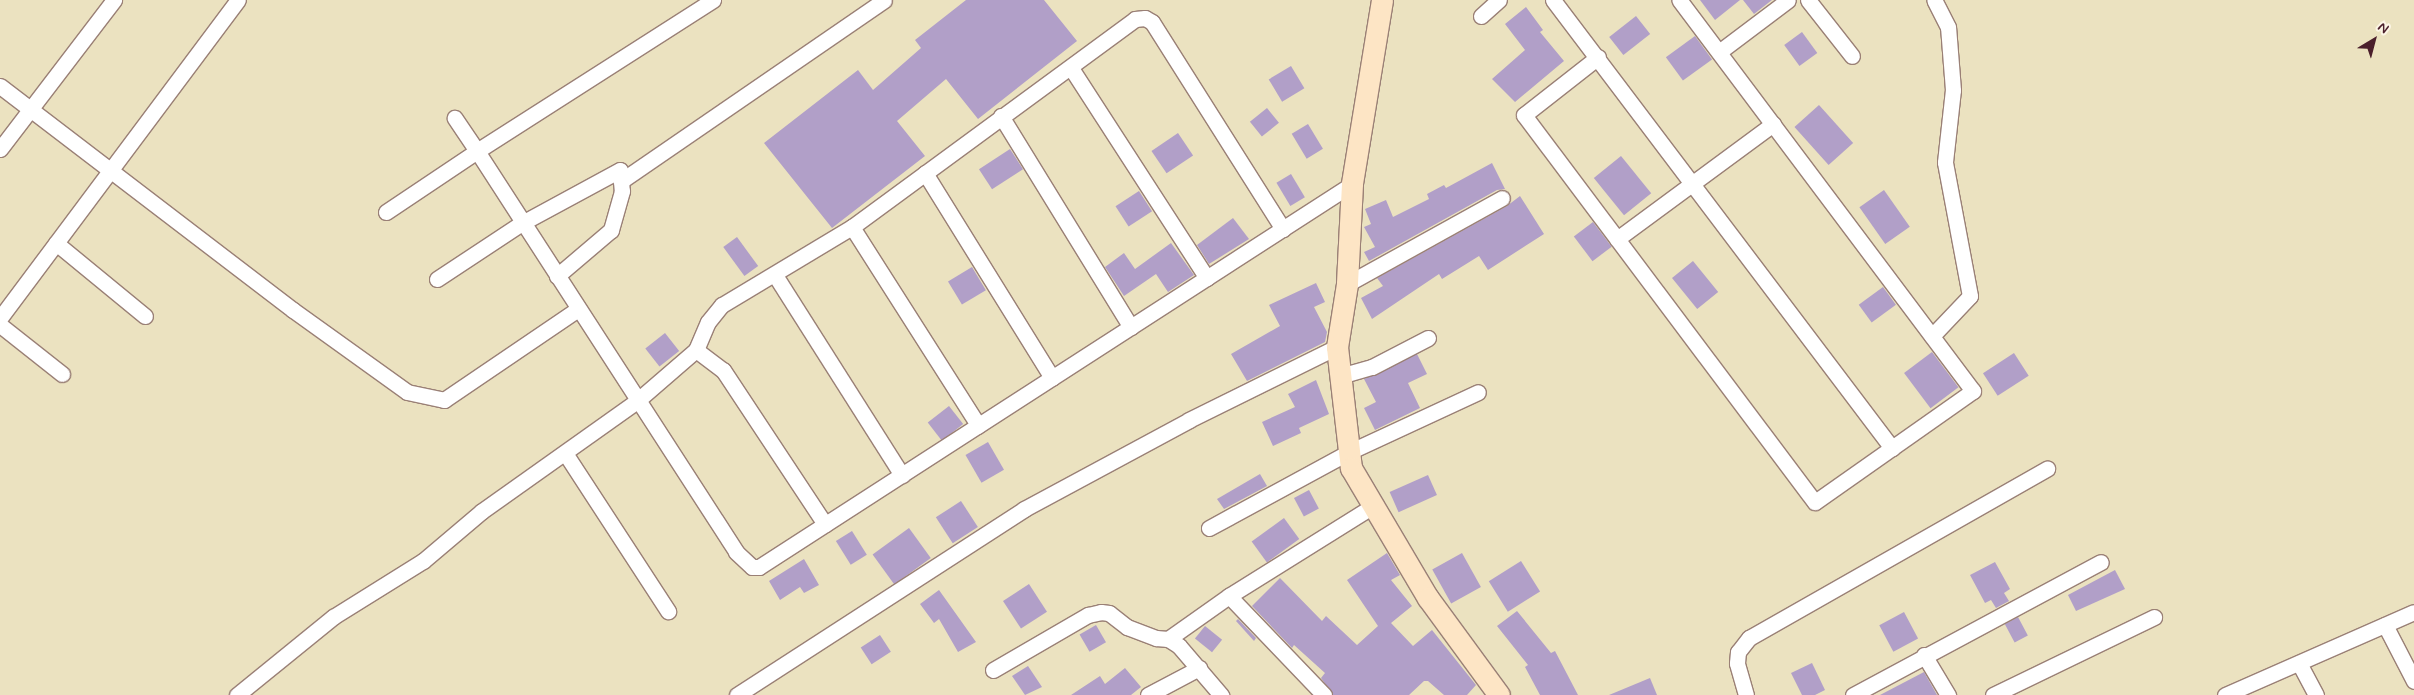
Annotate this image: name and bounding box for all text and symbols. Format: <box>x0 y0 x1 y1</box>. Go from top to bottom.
north arrow <box>2349 15 2399 65</box>
text: N <box>2374 18 2392 38</box>

